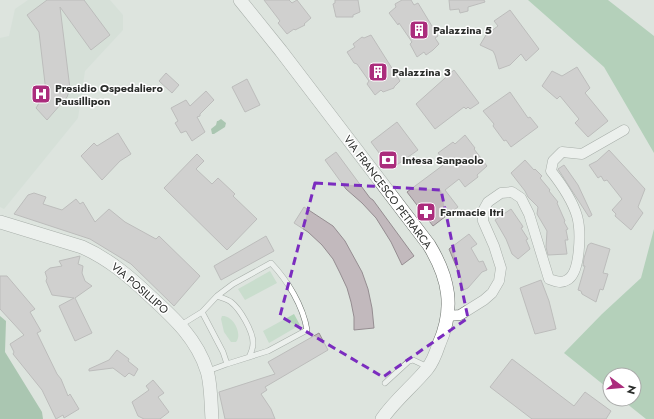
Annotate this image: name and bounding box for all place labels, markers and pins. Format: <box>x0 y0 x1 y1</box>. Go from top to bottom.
building icon: Palazzina 5 <box>408 19 430 41</box>
place label: Palazzina 5 <box>433 22 492 38</box>
building icon: Palazzina 3 <box>367 61 389 83</box>
place label: Palazzina 3 <box>392 64 451 80</box>
place label: Presidio Ospedaliero Pausillipon <box>55 80 163 109</box>
hospital icon: Presidio Ospedaliero Pausillipon <box>30 83 52 105</box>
bank icon: Intesa Sanpaolo <box>377 149 399 171</box>
place label: Intesa Sanpaolo <box>402 152 484 168</box>
pharmacy icon: Farmacie Itri <box>415 201 437 223</box>
place label: Farmacie Itri <box>440 204 504 220</box>

